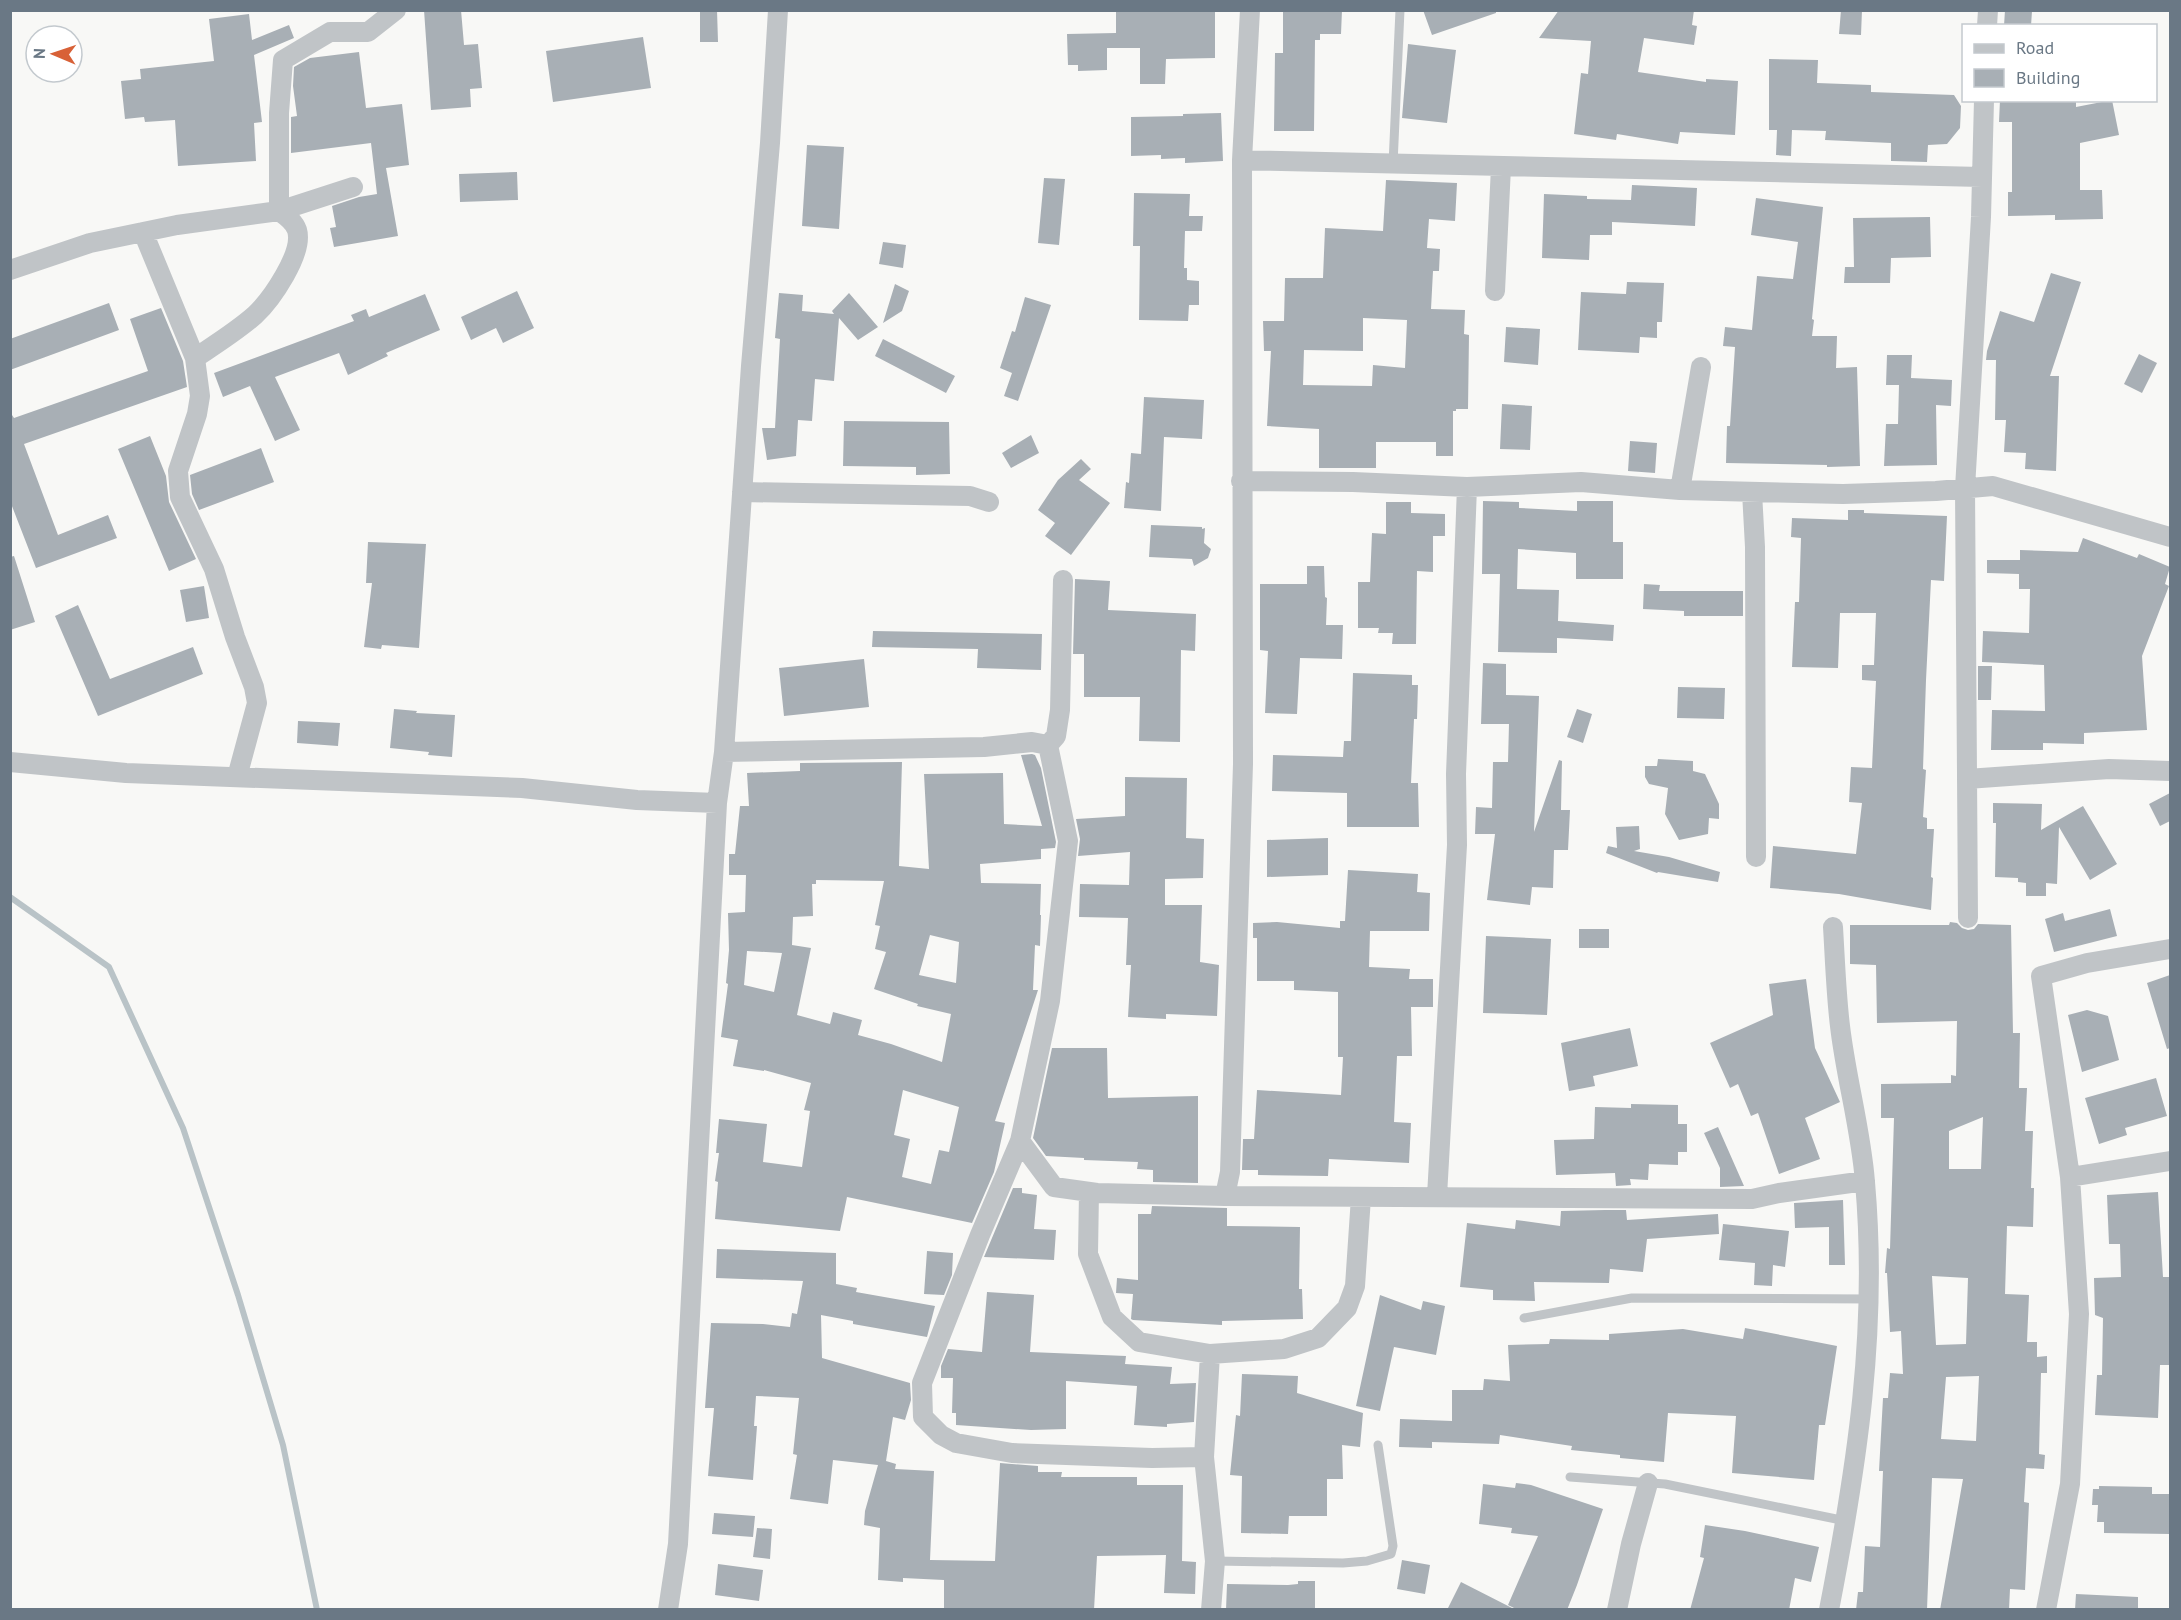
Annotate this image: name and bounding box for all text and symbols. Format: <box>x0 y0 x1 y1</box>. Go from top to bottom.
north arrow <box>24 24 84 84</box>
legend <box>1962 24 2157 102</box>
text: Road <box>2016 36 2054 59</box>
text: N <box>29 48 49 59</box>
text: Building <box>2016 66 2080 89</box>

